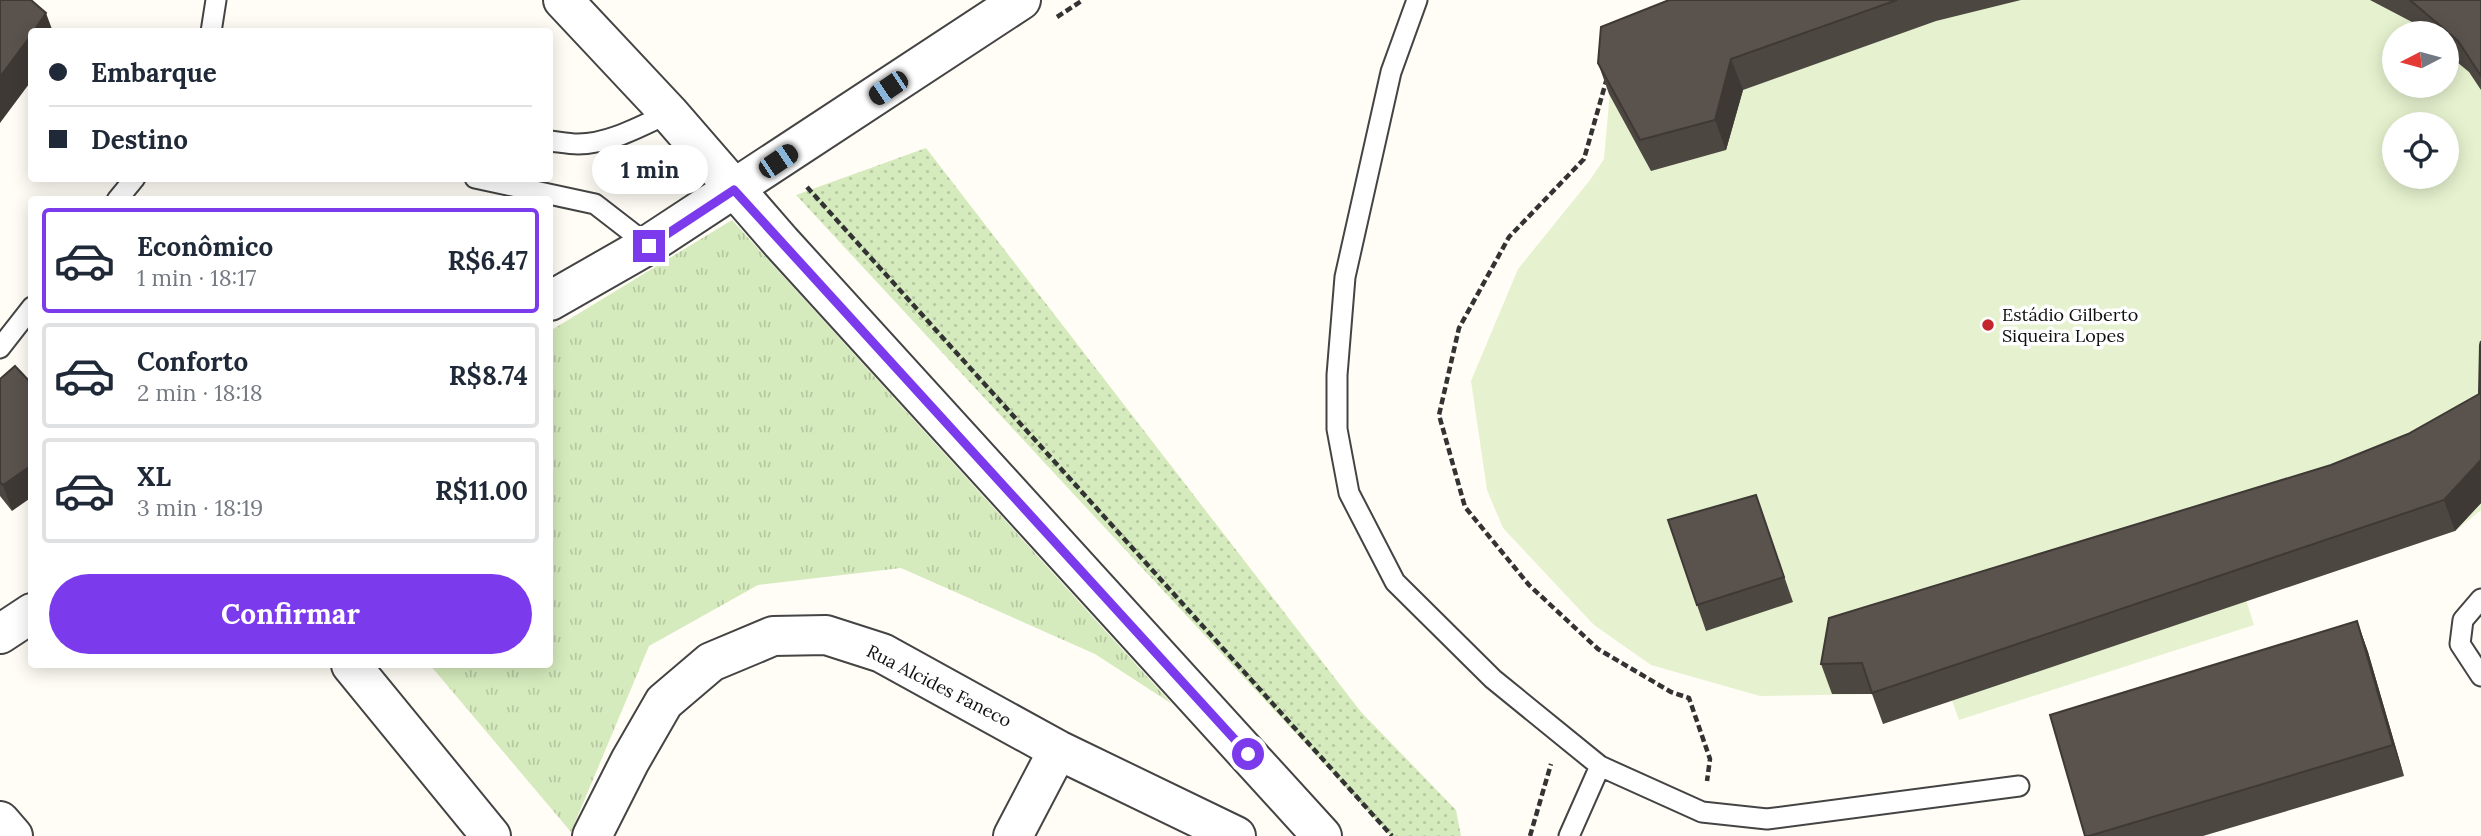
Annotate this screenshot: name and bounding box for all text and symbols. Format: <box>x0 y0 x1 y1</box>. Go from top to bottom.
north arrow <box>2382 21 2459 98</box>
map controls <box>2382 21 2459 189</box>
text: Embarque <box>91 56 217 89</box>
car <box>865 68 912 108</box>
button: locate <box>2382 112 2459 189</box>
text: Destino <box>91 123 188 156</box>
car <box>755 141 802 181</box>
callout: 1 min <box>591 145 707 194</box>
text: 1 min <box>621 155 679 184</box>
icon: car <box>53 229 116 292</box>
text: Econômico <box>137 230 273 263</box>
route end <box>633 230 665 262</box>
text: R$6.47 <box>447 244 528 277</box>
text: 1 min · 18:17 <box>137 263 256 292</box>
place label: Estádio Gilberto Siqueira Lopes <box>2002 303 2138 347</box>
marker: Estádio Gilberto Siqueira Lopes <box>1980 317 1996 333</box>
icon: car <box>53 344 116 407</box>
text: Conforto <box>137 345 248 378</box>
text: R$8.74 <box>449 359 528 392</box>
text: 2 min · 18:18 <box>137 378 263 407</box>
icon: car <box>53 459 116 522</box>
text: XL <box>137 460 171 493</box>
text: R$11.00 <box>435 474 528 507</box>
text: 3 min · 18:19 <box>137 493 263 522</box>
button: Confirmar <box>49 574 532 654</box>
street label: Rua Alcides Faneco <box>863 639 1016 732</box>
route start <box>1232 738 1264 770</box>

